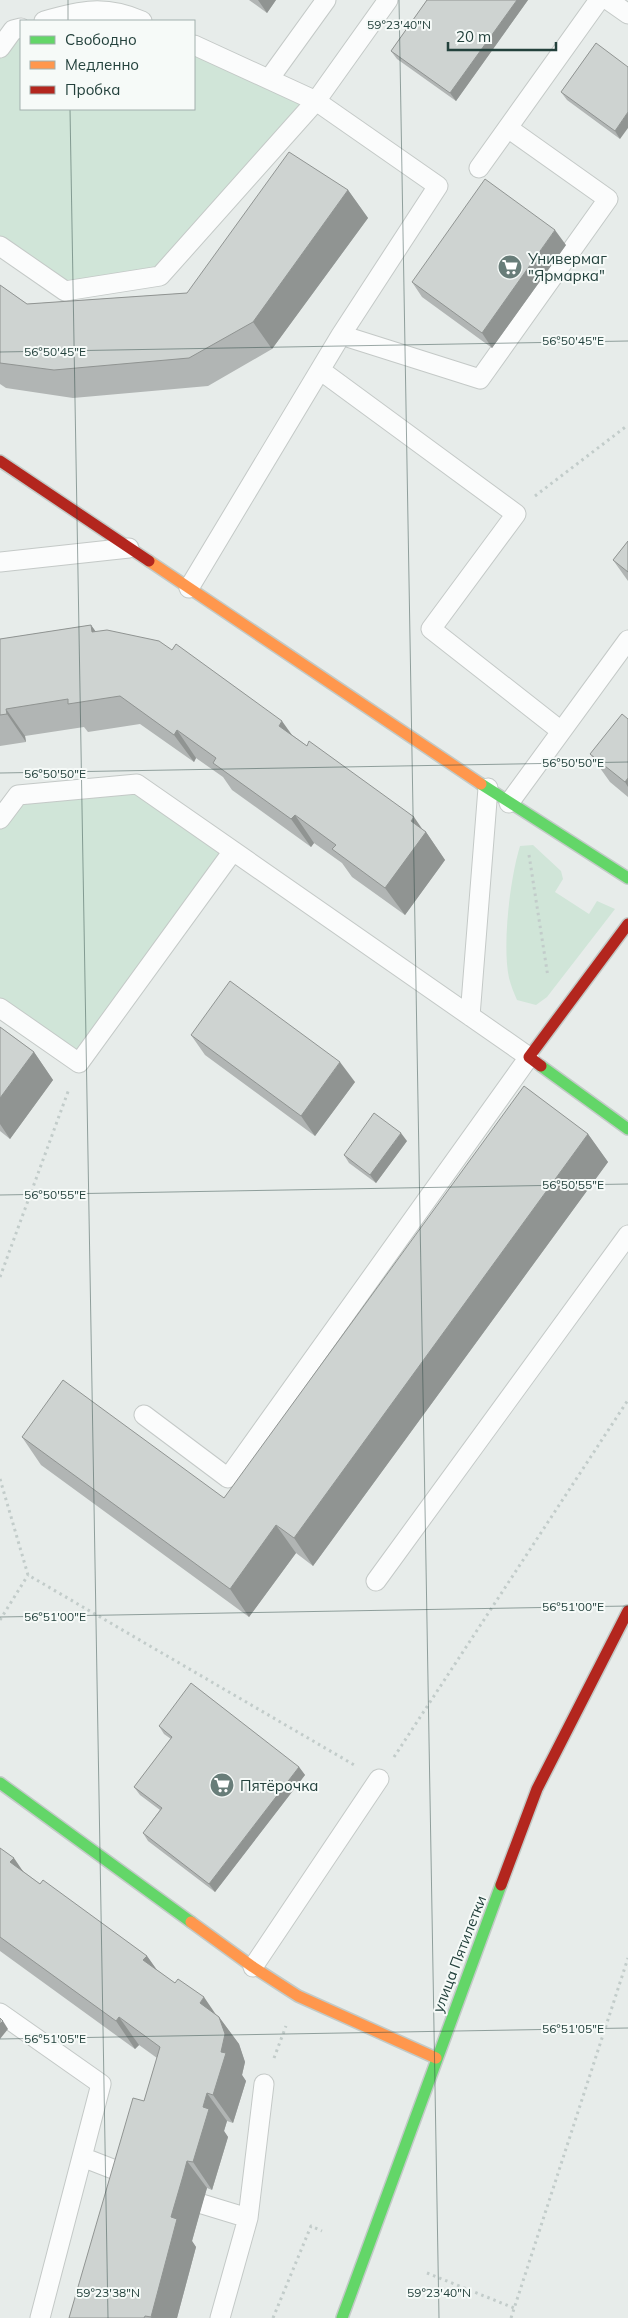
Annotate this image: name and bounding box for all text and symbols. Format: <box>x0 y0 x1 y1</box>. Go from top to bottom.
text: 59°23'40"N <box>367 17 431 32</box>
legend <box>20 20 195 110</box>
scale bar <box>448 20 556 52</box>
text: 20 m <box>456 27 491 46</box>
text: Свободно <box>65 30 137 49</box>
text: Медленно <box>65 55 139 74</box>
text: Пробка <box>65 80 120 99</box>
place label: Универмаг "Ярмарка" <box>527 249 607 285</box>
supermarket icon: Универмаг "Ярмарка" <box>497 254 523 280</box>
text: 56°50'45"E <box>542 333 604 348</box>
text: 56°50'45"E <box>24 344 86 359</box>
text: 56°50'50"E <box>542 755 604 770</box>
text: 56°50'50"E <box>24 766 86 781</box>
text: 56°50'55"E <box>542 1177 604 1192</box>
text: 56°50'55"E <box>24 1187 86 1202</box>
text: 56°51'00"E <box>542 1599 604 1614</box>
text: 56°51'00"E <box>24 1609 86 1624</box>
supermarket icon: Пятёрочка <box>209 1772 235 1798</box>
place label: Пятёрочка <box>240 1776 318 1795</box>
street label: улица Пятилетки <box>428 1893 490 2015</box>
text: 56°51'05"E <box>542 2021 604 2036</box>
text: 56°51'05"E <box>24 2031 86 2046</box>
text: 59°23'38"N <box>76 2285 140 2300</box>
text: 59°23'40"N <box>407 2285 471 2300</box>

